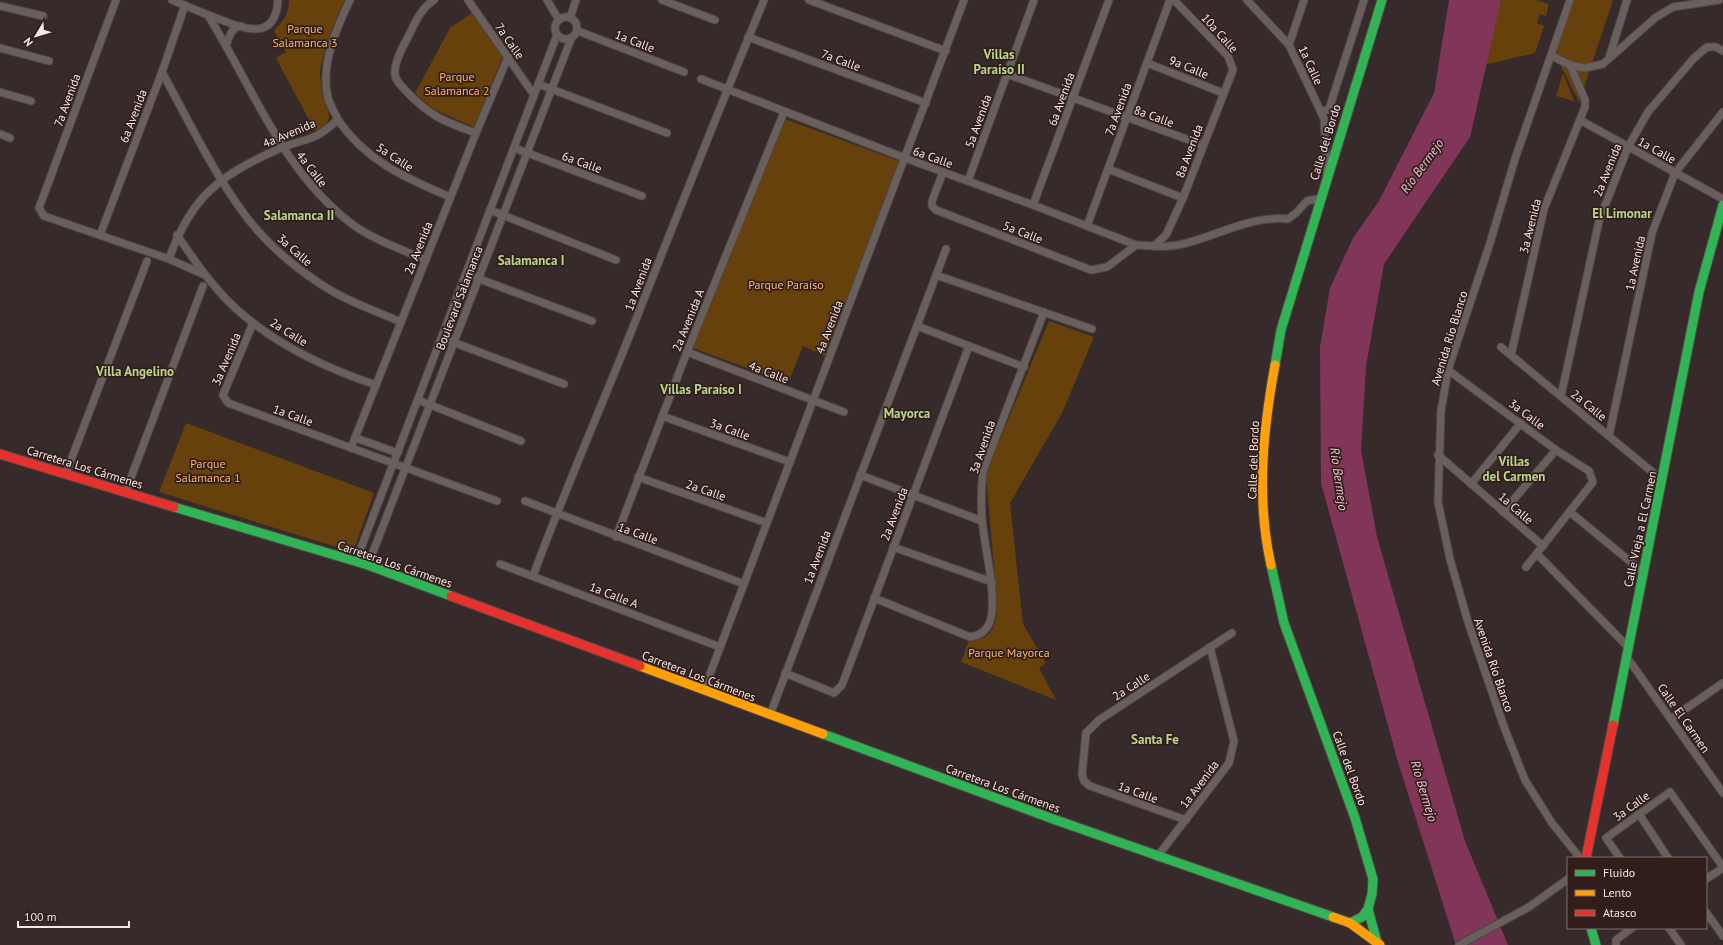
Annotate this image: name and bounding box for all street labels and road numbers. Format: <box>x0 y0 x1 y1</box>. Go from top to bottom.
street label: 10a Calle <box>1198 10 1242 56</box>
street label: 7a Calle <box>492 20 528 62</box>
street label: 1a Calle <box>613 27 657 55</box>
street label: 1a Calle <box>1295 43 1327 87</box>
street label: 7a Calle <box>819 46 863 74</box>
street label: 9a Calle <box>1167 52 1211 82</box>
street label: 6a Avenida <box>1044 70 1078 128</box>
street label: 7a Avenida <box>50 71 84 129</box>
street label: 7a Avenida <box>1101 80 1135 138</box>
street label: 6a Avenida <box>116 87 150 145</box>
street label: 5a Avenida <box>961 92 995 150</box>
street label: 8a Calle <box>1132 102 1176 130</box>
street label: Calle del Bordo <box>1306 102 1344 182</box>
street label: 4a Avenida <box>260 115 318 151</box>
street label: 8a Avenida <box>1172 122 1206 180</box>
street label: 1a Calle <box>1635 133 1679 167</box>
street label: 5a Calle <box>374 139 416 175</box>
street label: 2a Avenida <box>1590 141 1624 199</box>
street label: 6a Calle <box>911 143 955 171</box>
street label: 4a Calle <box>293 148 331 190</box>
street label: 6a Calle <box>560 148 604 176</box>
street label: 3a Avenida <box>1516 197 1544 255</box>
street label: 5a Calle <box>1001 218 1045 246</box>
street label: 2a Avenida <box>401 219 435 277</box>
street label: 3a Calle <box>274 231 316 269</box>
street label: 1a Avenida <box>1622 234 1648 292</box>
street label: Boulevard Salamanca <box>432 244 486 352</box>
street label: 1a Avenida <box>621 255 655 313</box>
street label: 2a Avenida A <box>669 287 707 353</box>
street label: Avenida Río Blanco <box>1427 289 1471 387</box>
street label: 4a Avenida <box>812 298 846 356</box>
street label: 2a Calle <box>267 315 311 349</box>
street label: 3a Avenida <box>208 330 244 388</box>
street label: 4a Calle <box>747 358 791 386</box>
street label: 2a Calle <box>1568 386 1610 424</box>
street label: 3a Calle <box>1506 396 1548 432</box>
street label: 1a Calle <box>271 401 315 429</box>
street label: 3a Calle <box>708 415 752 443</box>
street label: 3a Avenida <box>966 418 998 476</box>
street label: Calle del Bordo <box>1244 420 1262 500</box>
street label: Carretera Los Cármenes <box>25 442 145 492</box>
street label: Calle Vieja a El Carmen <box>1620 470 1660 588</box>
street label: 2a Calle <box>684 476 728 504</box>
street label: 2a Avenida <box>877 485 911 543</box>
street label: 1a Calle <box>1495 489 1537 527</box>
street label: 1a Calle <box>616 519 660 547</box>
street label: 1a Avenida <box>800 528 834 586</box>
street label: Carretera Los Cármenes <box>335 537 455 591</box>
street label: 1a Calle A <box>587 579 641 611</box>
street label: Avenida Río Blanco <box>1471 616 1517 714</box>
street label: Carretera Los Cármenes <box>640 647 758 705</box>
street label: 2a Calle <box>1110 668 1152 704</box>
street label: Calle El Carmen <box>1655 680 1713 756</box>
street label: Calle del Bordo <box>1330 729 1370 807</box>
street label: 1a Avenida <box>1176 757 1222 811</box>
street label: Carretera Los Cármenes <box>944 760 1062 816</box>
street label: 1a Calle <box>1116 778 1160 806</box>
street label: 3a Calle <box>1610 788 1652 824</box>

